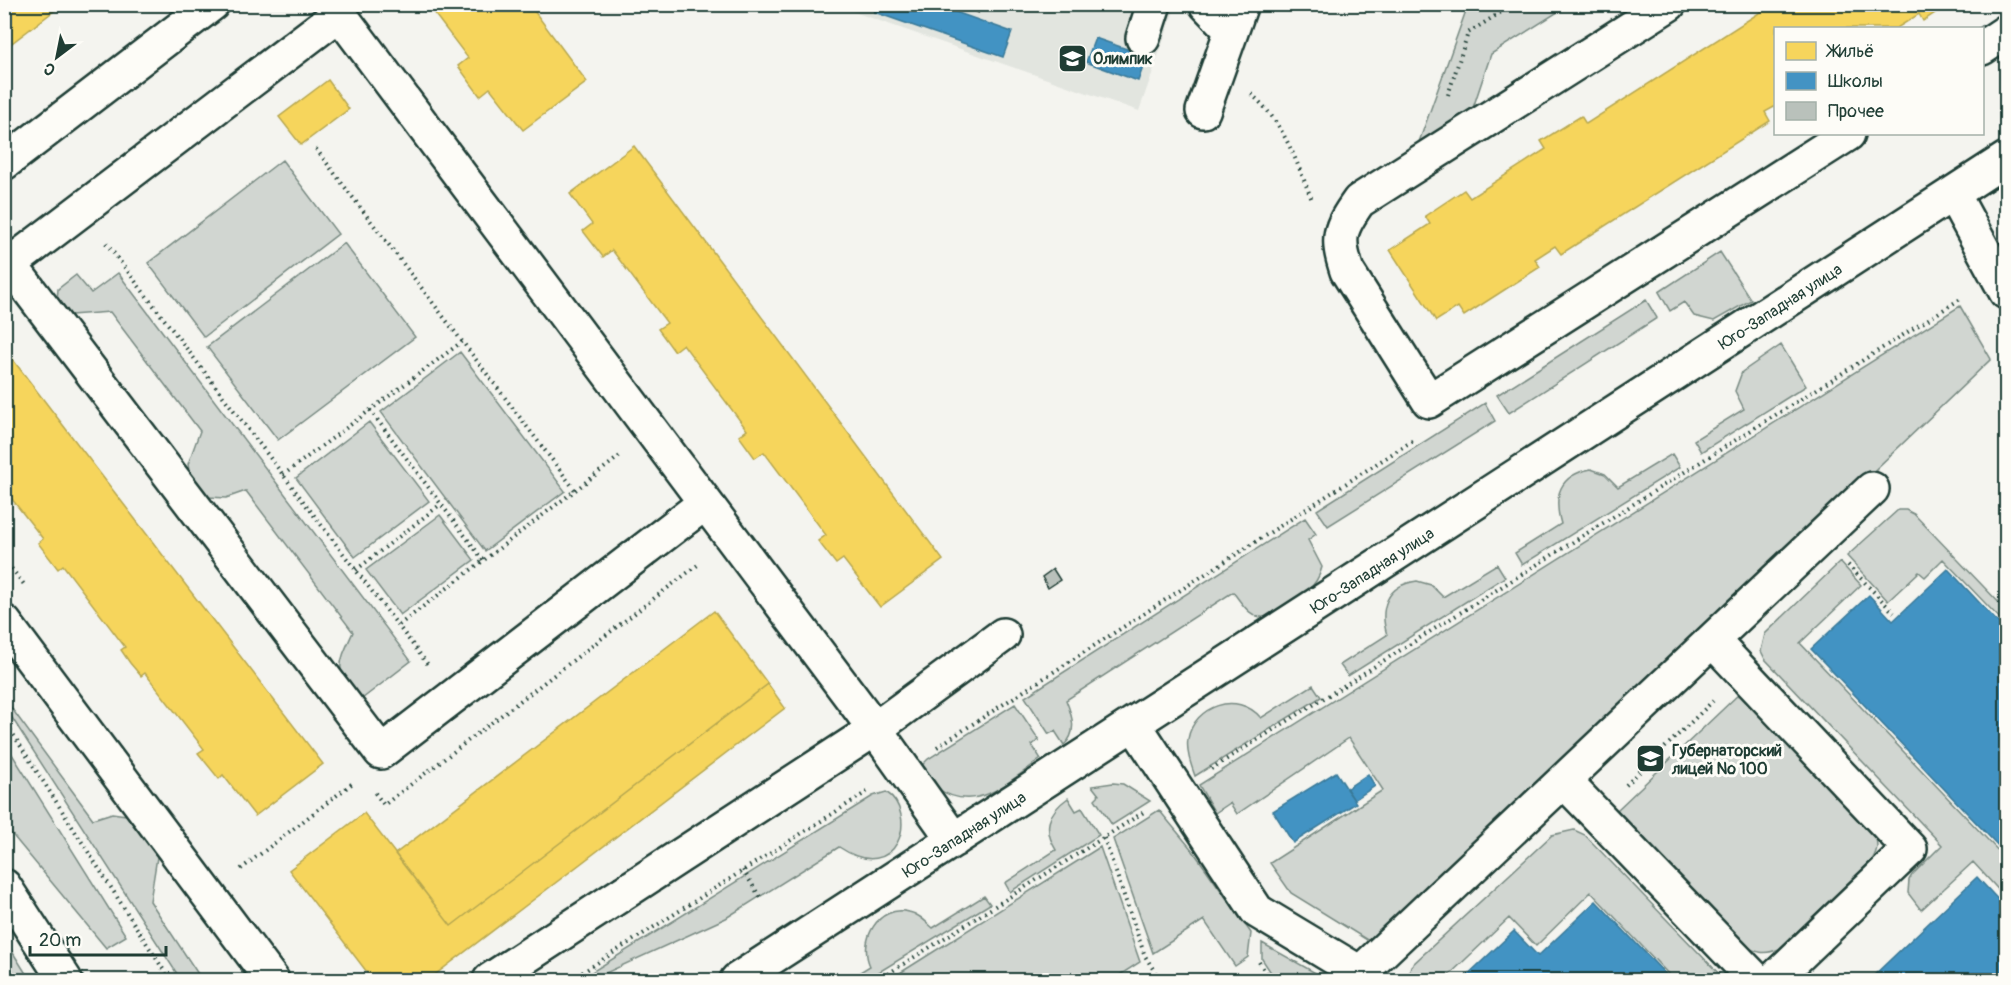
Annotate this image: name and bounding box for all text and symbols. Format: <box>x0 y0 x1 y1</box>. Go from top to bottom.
north arrow <box>27 27 87 87</box>
legend <box>1774 27 1984 135</box>
text: Жильё <box>1825 40 1874 63</box>
school or university icon: Олимпик <box>1056 42 1088 74</box>
place label: Олимпик <box>1093 49 1153 69</box>
text: С <box>40 58 59 80</box>
text: Школы <box>1828 70 1883 93</box>
text: Прочее <box>1828 100 1884 123</box>
street label: Юго-Западная улица <box>1715 259 1846 354</box>
street label: Юго-Западная улица <box>1307 523 1438 618</box>
place label: Губернаторский лицей № 100 <box>1671 741 1782 779</box>
school or university icon: Губернаторский лицей № 100 <box>1635 743 1667 775</box>
street label: Юго-Западная улица <box>899 787 1030 882</box>
scale bar <box>30 919 166 957</box>
text: 20 m <box>39 929 81 952</box>

